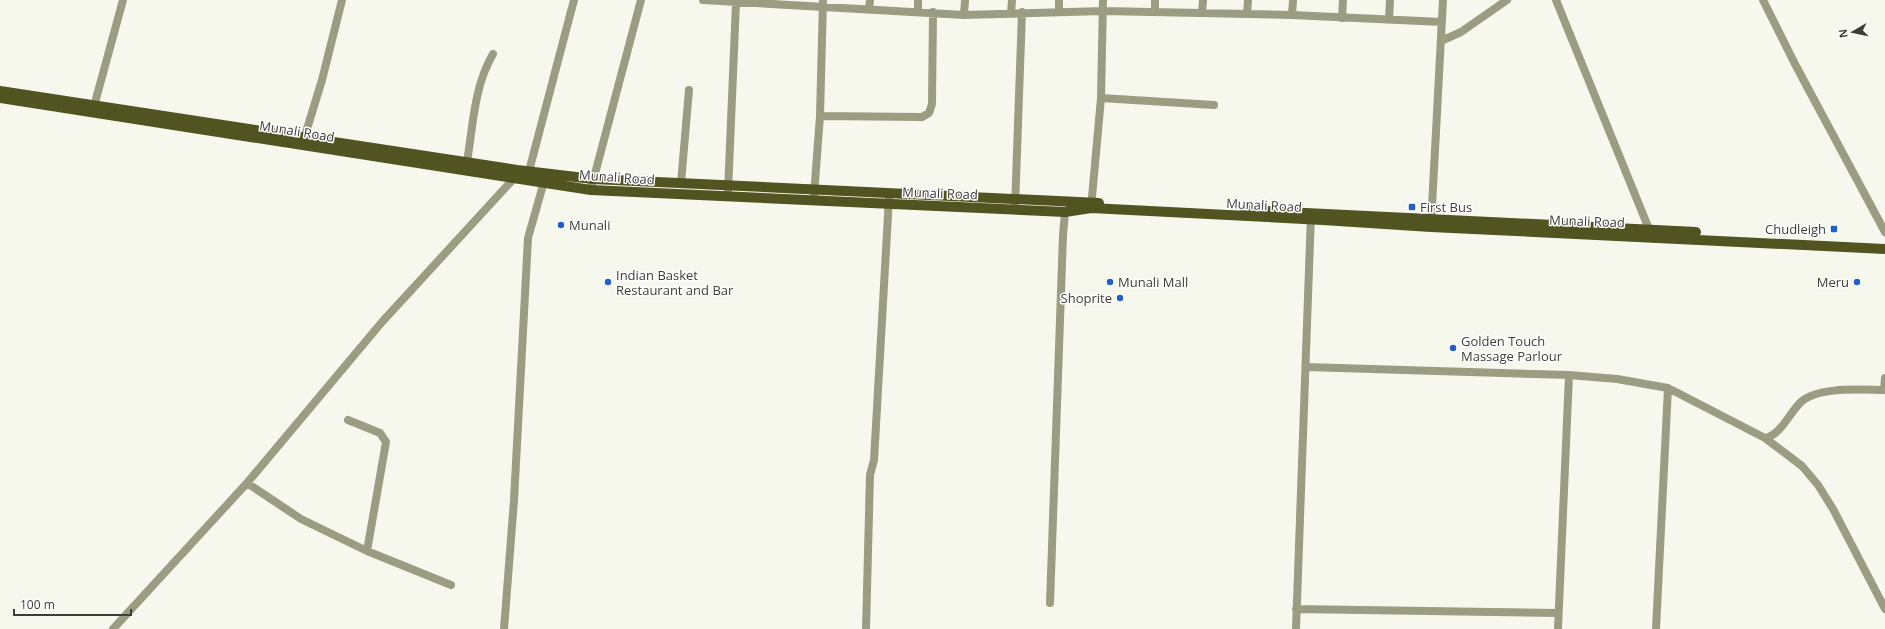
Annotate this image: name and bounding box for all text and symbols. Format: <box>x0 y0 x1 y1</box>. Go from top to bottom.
north arrow <box>1833 12 1873 52</box>
text: N <box>1835 28 1851 39</box>
street label: Munali Road <box>258 116 336 146</box>
street label: Munali Road <box>579 165 655 189</box>
street label: Munali Road <box>902 183 978 203</box>
street label: Munali Road <box>1226 194 1302 216</box>
place label: First Bus <box>1420 198 1472 216</box>
marker: First Bus <box>1407 202 1417 212</box>
street label: Munali Road <box>1549 211 1625 231</box>
place label: Munali <box>569 216 610 234</box>
marker: Munali <box>556 220 566 230</box>
place label: Chudleigh <box>1765 220 1826 238</box>
marker: Chudleigh <box>1829 224 1839 234</box>
place label: Indian Basket Restaurant and Bar <box>616 266 734 299</box>
place label: Munali Mall <box>1118 273 1188 291</box>
place label: Meru <box>1817 273 1849 291</box>
marker: Indian Basket Restaurant and Bar <box>603 277 613 287</box>
marker: Munali Mall <box>1105 277 1115 287</box>
marker: Meru <box>1852 277 1862 287</box>
place label: Shoprite <box>1061 289 1112 307</box>
marker: Shoprite <box>1115 293 1125 303</box>
place label: Golden Touch Massage Parlour <box>1461 332 1563 365</box>
marker: Golden Touch Massage Parlour <box>1448 343 1458 353</box>
scale bar <box>14 591 131 617</box>
text: 100 m <box>20 596 55 613</box>

